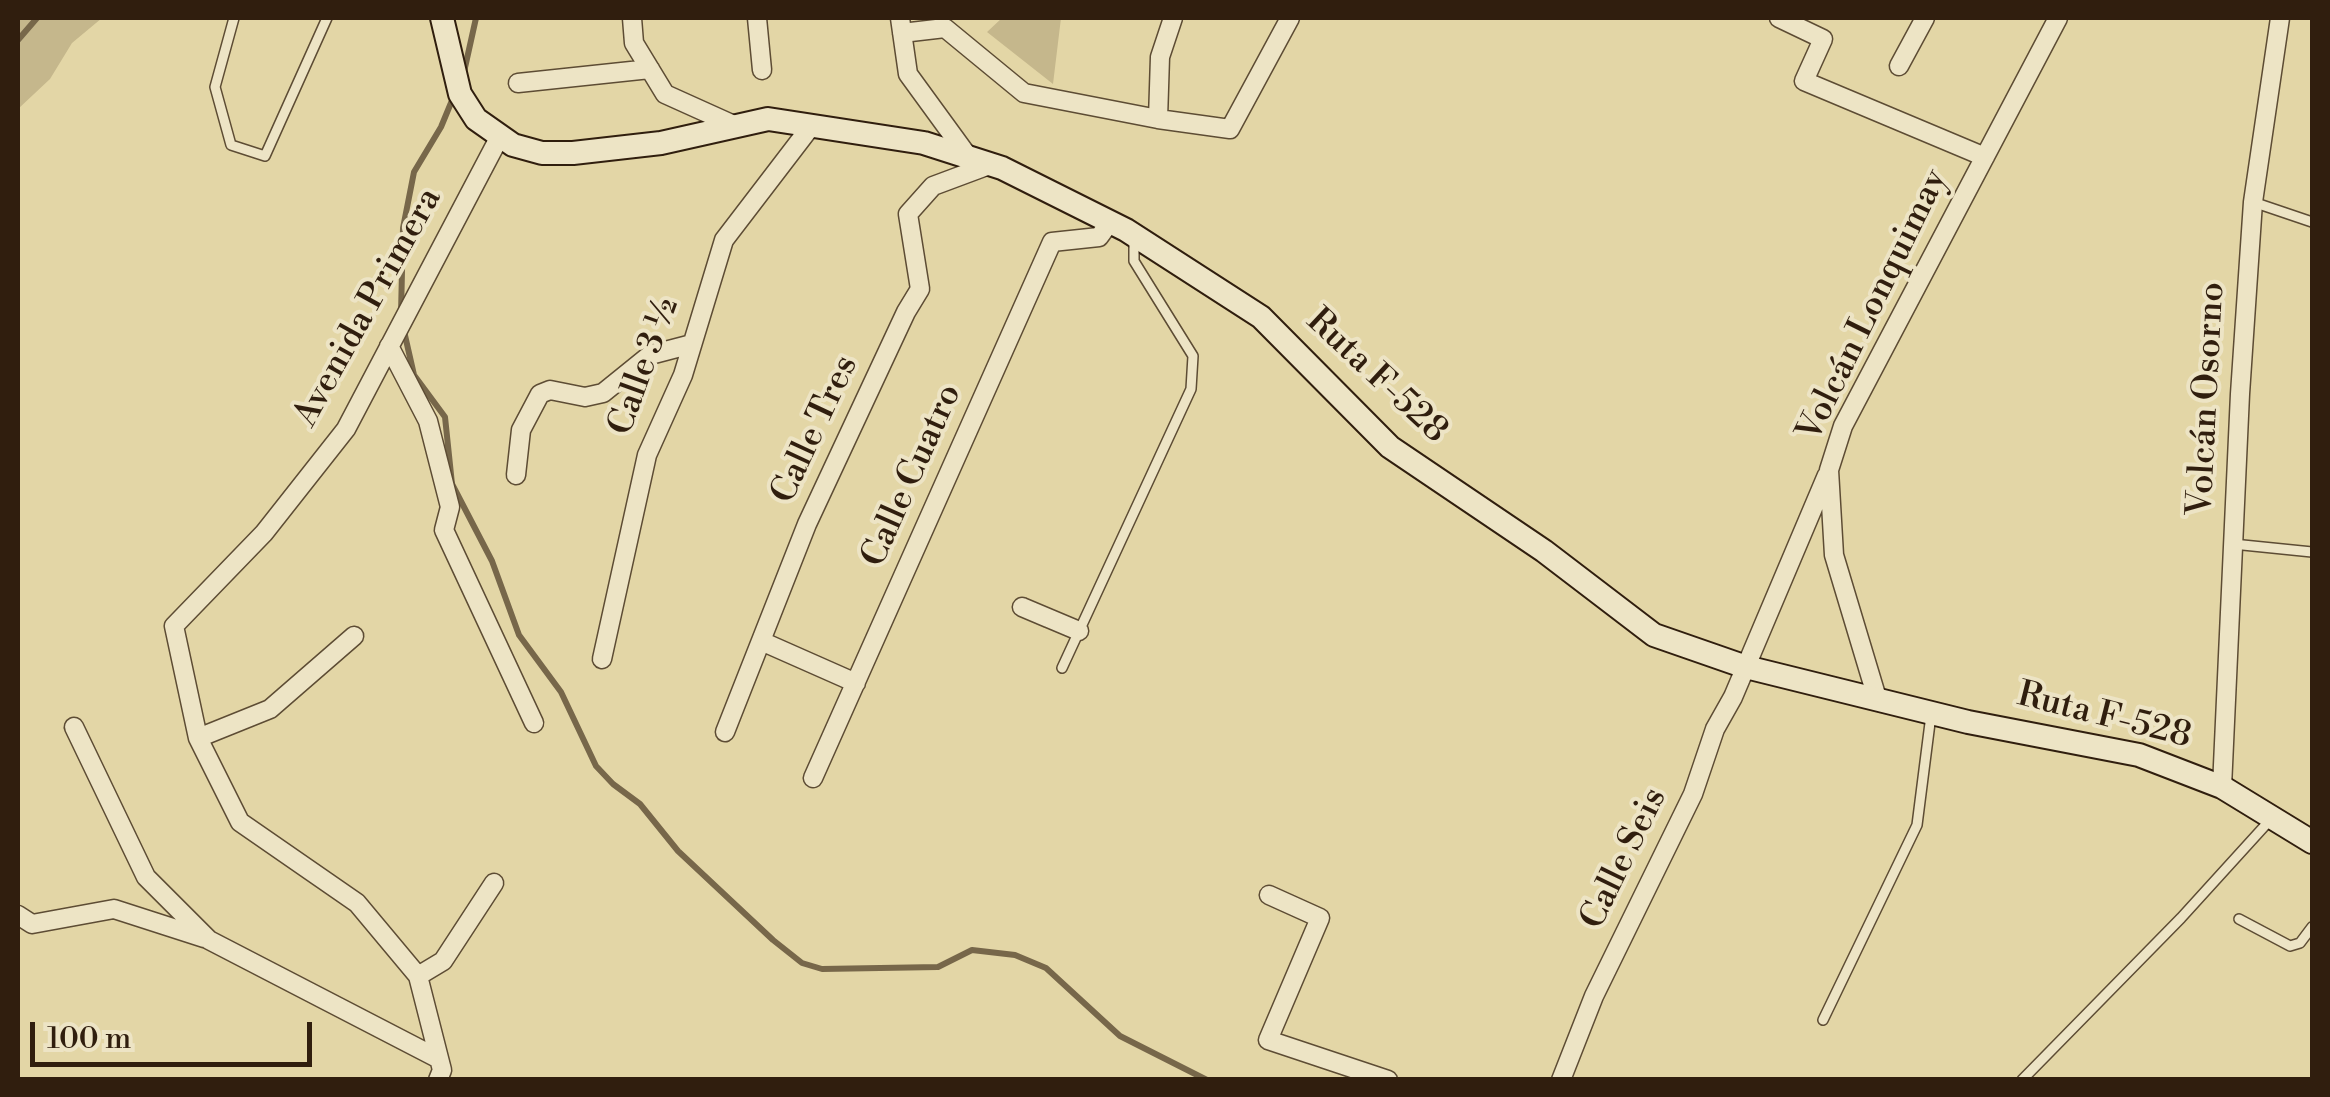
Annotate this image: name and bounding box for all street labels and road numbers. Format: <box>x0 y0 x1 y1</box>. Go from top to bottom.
street label: Volcán Lonquimay <box>1790 163 1958 449</box>
street label: Avenida Primera <box>286 181 452 435</box>
street label: Volcán Osorno <box>2181 281 2235 517</box>
street label: Calle 3 ½ <box>601 293 689 441</box>
street label: Ruta F-528 <box>1297 301 1455 453</box>
street label: Calle Tres <box>764 349 868 511</box>
street label: Calle Cuatro <box>854 378 972 574</box>
street label: Ruta F-528 <box>2013 675 2195 759</box>
street label: Calle Seis <box>1573 781 1677 937</box>

